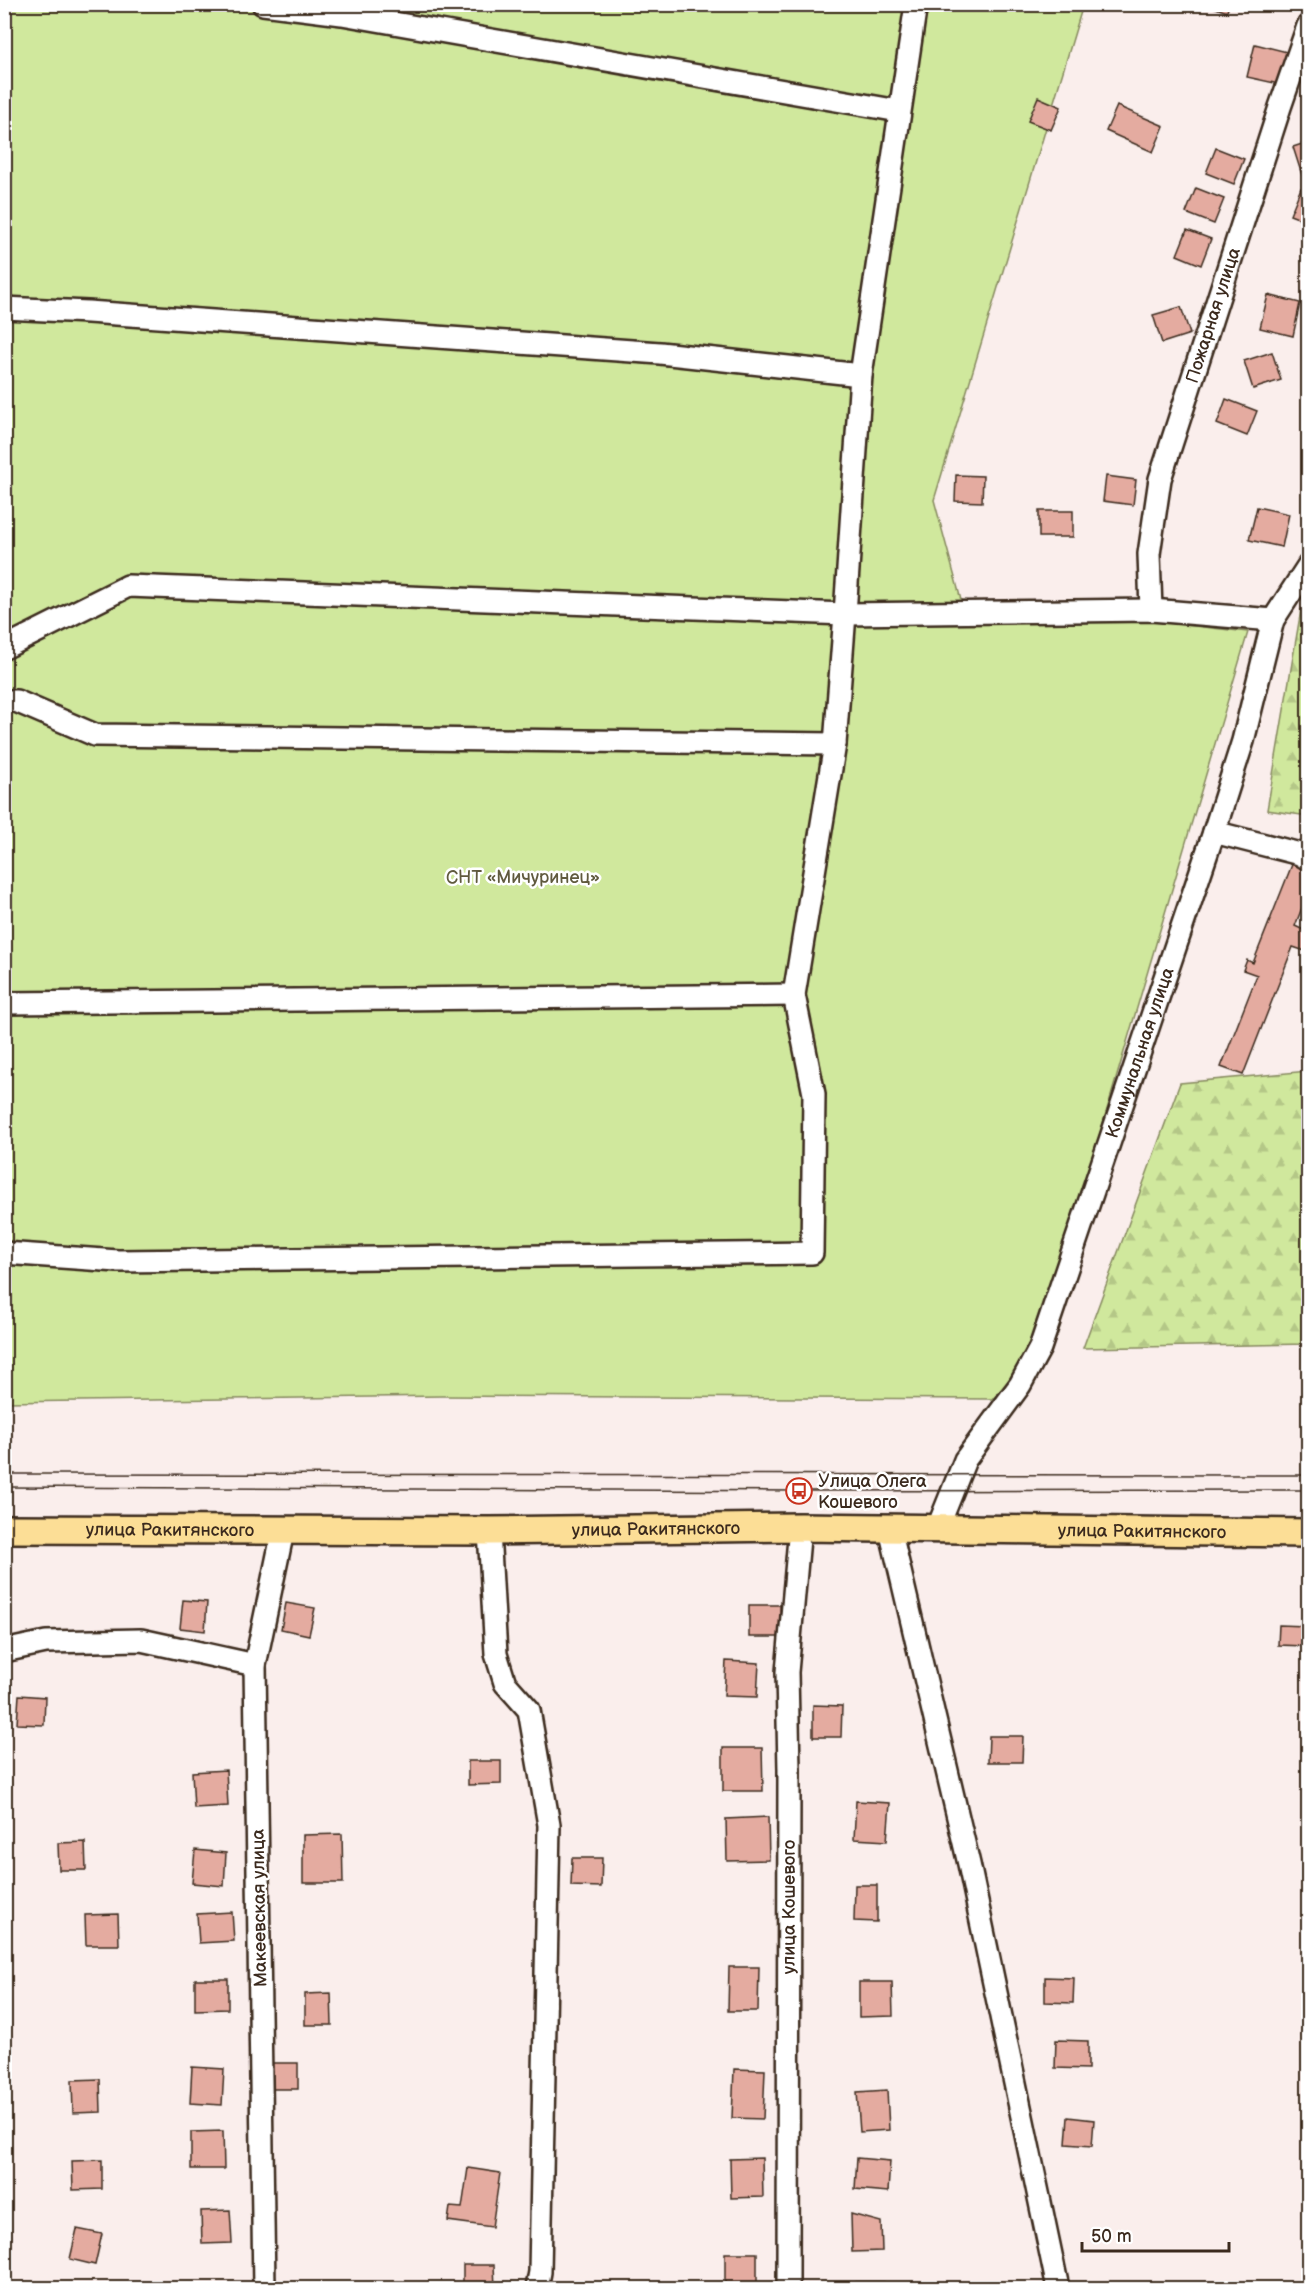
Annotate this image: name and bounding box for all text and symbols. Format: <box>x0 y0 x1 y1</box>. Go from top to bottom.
street label: Пожарная улица <box>1182 245 1245 386</box>
park label: СНТ «Мичуринец» <box>446 867 600 888</box>
street label: Коммунальная улица <box>1102 964 1179 1141</box>
place label: Улица Олега Кошевого <box>818 1471 927 1513</box>
bus stop icon: Улица Олега Кошевого <box>784 1476 814 1506</box>
street label: улица Ракитянского <box>572 1518 740 1541</box>
street label: улица Ракитянского <box>86 1519 254 1541</box>
street label: улица Ракитянского <box>1058 1520 1226 1543</box>
street label: Макеевская улица <box>248 1828 271 1987</box>
street label: улица Кошевого <box>779 1840 800 1974</box>
scale bar <box>1082 2215 1229 2253</box>
text: 50 m <box>1091 2226 1132 2247</box>

